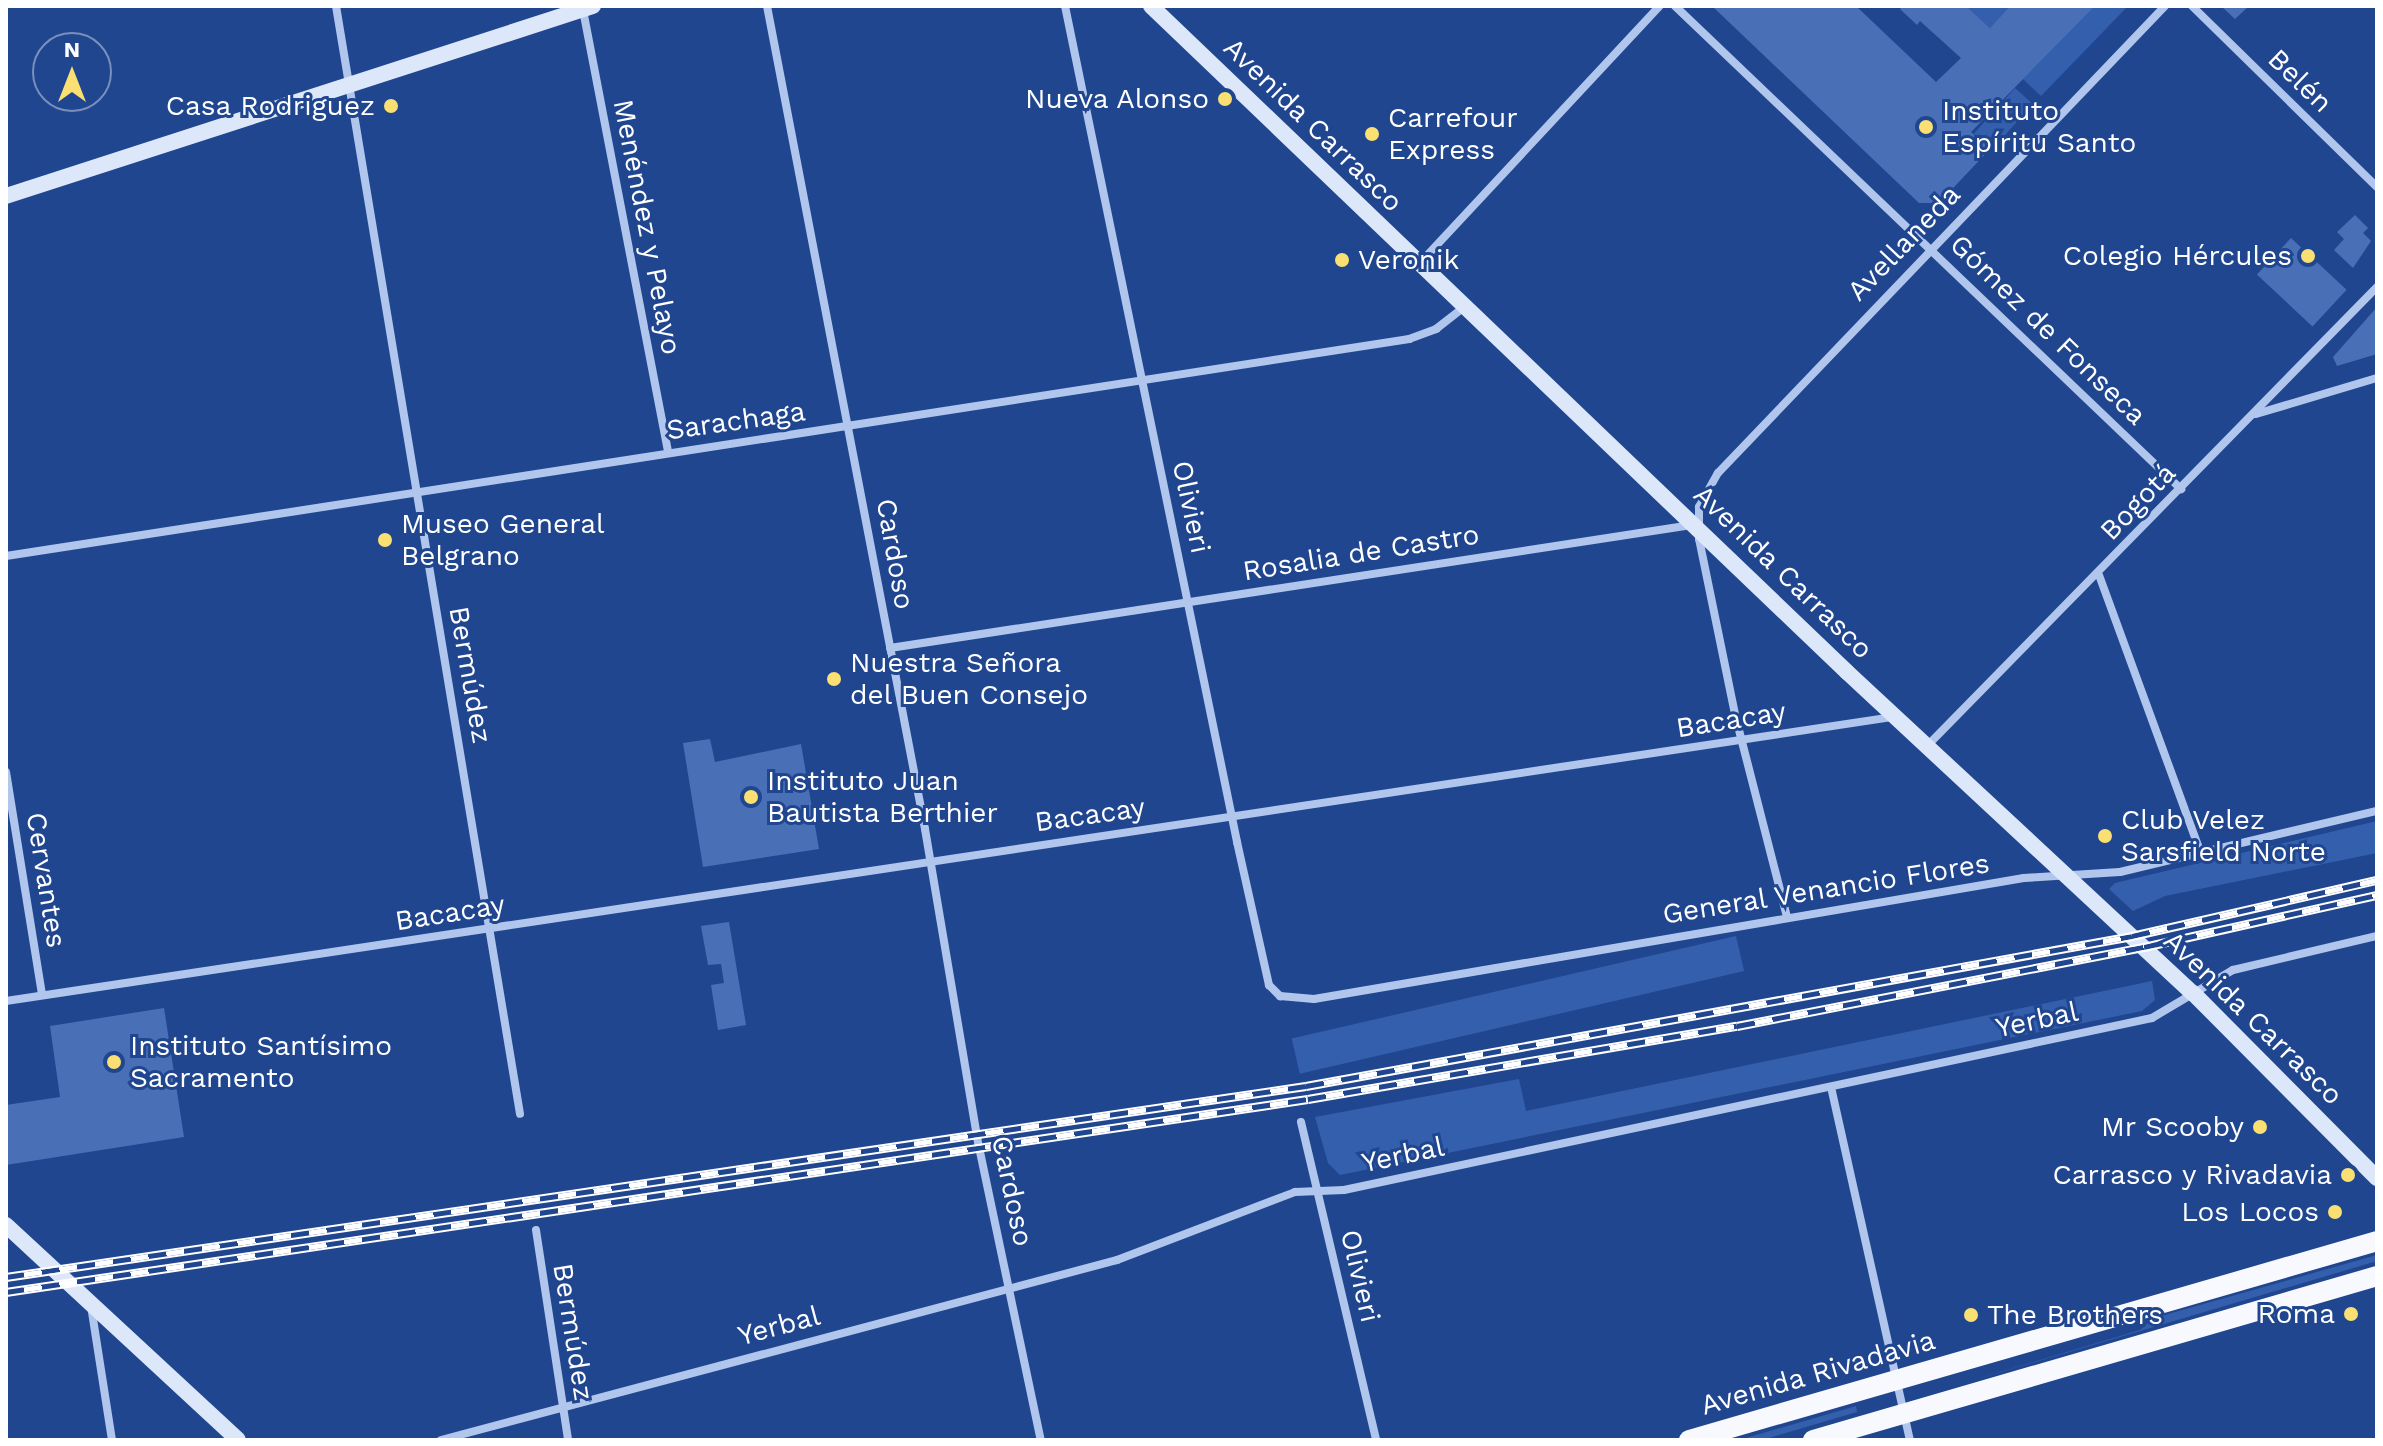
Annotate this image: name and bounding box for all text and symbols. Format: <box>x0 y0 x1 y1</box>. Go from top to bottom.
street label: Avenida Carrasco <box>1216 31 1410 219</box>
north arrow <box>32 32 112 112</box>
text: N <box>64 37 80 62</box>
street label: Belén <box>2261 42 2339 120</box>
place label: Nueva Alonso <box>1023 82 1209 116</box>
place label: Casa Rodriguez <box>165 89 375 123</box>
marker: Nueva Alonso <box>1216 90 1234 108</box>
place label: Instituto Espíritu Santo <box>1942 94 2136 160</box>
street label: Menéndez y Pelayo <box>606 96 688 358</box>
marker: Casa Rodriguez <box>382 97 400 115</box>
place label: Carrefour Express <box>1388 101 1518 167</box>
marker: Instituto Espíritu Santo <box>1917 118 1935 136</box>
marker: Carrefour Express <box>1363 125 1381 143</box>
street label: Avellaneda <box>1840 178 1968 308</box>
street label: Gómez de Fonseca <box>1943 228 2153 432</box>
place label: Colegio Hércules <box>2063 239 2292 273</box>
place label: Veronik <box>1358 243 1459 277</box>
marker: Colegio Hércules <box>2299 247 2317 265</box>
marker: Veronik <box>1333 251 1351 269</box>
street label: Sarachaga <box>664 395 808 447</box>
street label: Bogotá <box>2093 456 2183 548</box>
street label: Olivieri <box>1165 458 1217 556</box>
street label: Avenida Carrasco <box>1686 478 1880 666</box>
street label: Cardoso <box>869 496 921 612</box>
place label: Museo General Belgrano <box>401 507 605 573</box>
street label: Rosalia de Castro <box>1240 518 1482 588</box>
marker: Museo General Belgrano <box>376 531 394 549</box>
street label: Bermúdez <box>441 604 499 746</box>
place label: Nuestra Señora del Buen Consejo <box>850 646 1089 712</box>
marker: Nuestra Señora del Buen Consejo <box>825 670 843 688</box>
street label: Bacacay <box>1674 695 1788 745</box>
place label: Instituto Juan Bautista Berthier <box>767 764 999 830</box>
marker: Instituto Juan Bautista Berthier <box>742 788 760 806</box>
street label: Bacacay <box>1033 791 1147 839</box>
place label: Club Velez Sarsfield Norte <box>2121 803 2326 869</box>
street label: Cervantes <box>19 810 73 950</box>
marker: Club Velez Sarsfield Norte <box>2096 827 2114 845</box>
street label: General Venancio Flores <box>1659 846 1993 932</box>
street label: Bacacay <box>393 888 507 938</box>
street label: Avenida Carrasco <box>2156 924 2350 1112</box>
street label: Yerbal <box>1993 995 2081 1045</box>
place label: Instituto Santísimo Sacramento <box>130 1029 392 1095</box>
marker: Instituto Santísimo Sacramento <box>105 1053 123 1071</box>
place label: Mr Scooby <box>2100 1110 2244 1144</box>
marker: Mr Scooby <box>2251 1118 2269 1136</box>
street label: Yerbal <box>1359 1130 1447 1180</box>
street label: Cardoso <box>984 1133 1040 1249</box>
place label: Carrasco y Rivadavia <box>2051 1158 2332 1192</box>
marker: Carrasco y Rivadavia <box>2339 1166 2357 1184</box>
place label: Los Locos <box>2181 1195 2319 1229</box>
marker: Los Locos <box>2326 1203 2344 1221</box>
street label: Olivieri <box>1333 1226 1387 1326</box>
street label: Bermúdez <box>546 1261 600 1403</box>
place label: Roma <box>2258 1297 2335 1331</box>
place label: The Brothers <box>1987 1298 2163 1332</box>
street label: Yerbal <box>734 1299 824 1353</box>
marker: Roma <box>2342 1305 2360 1323</box>
marker: The Brothers <box>1962 1306 1980 1324</box>
street label: Avenida Rivadavia <box>1697 1323 1939 1423</box>

